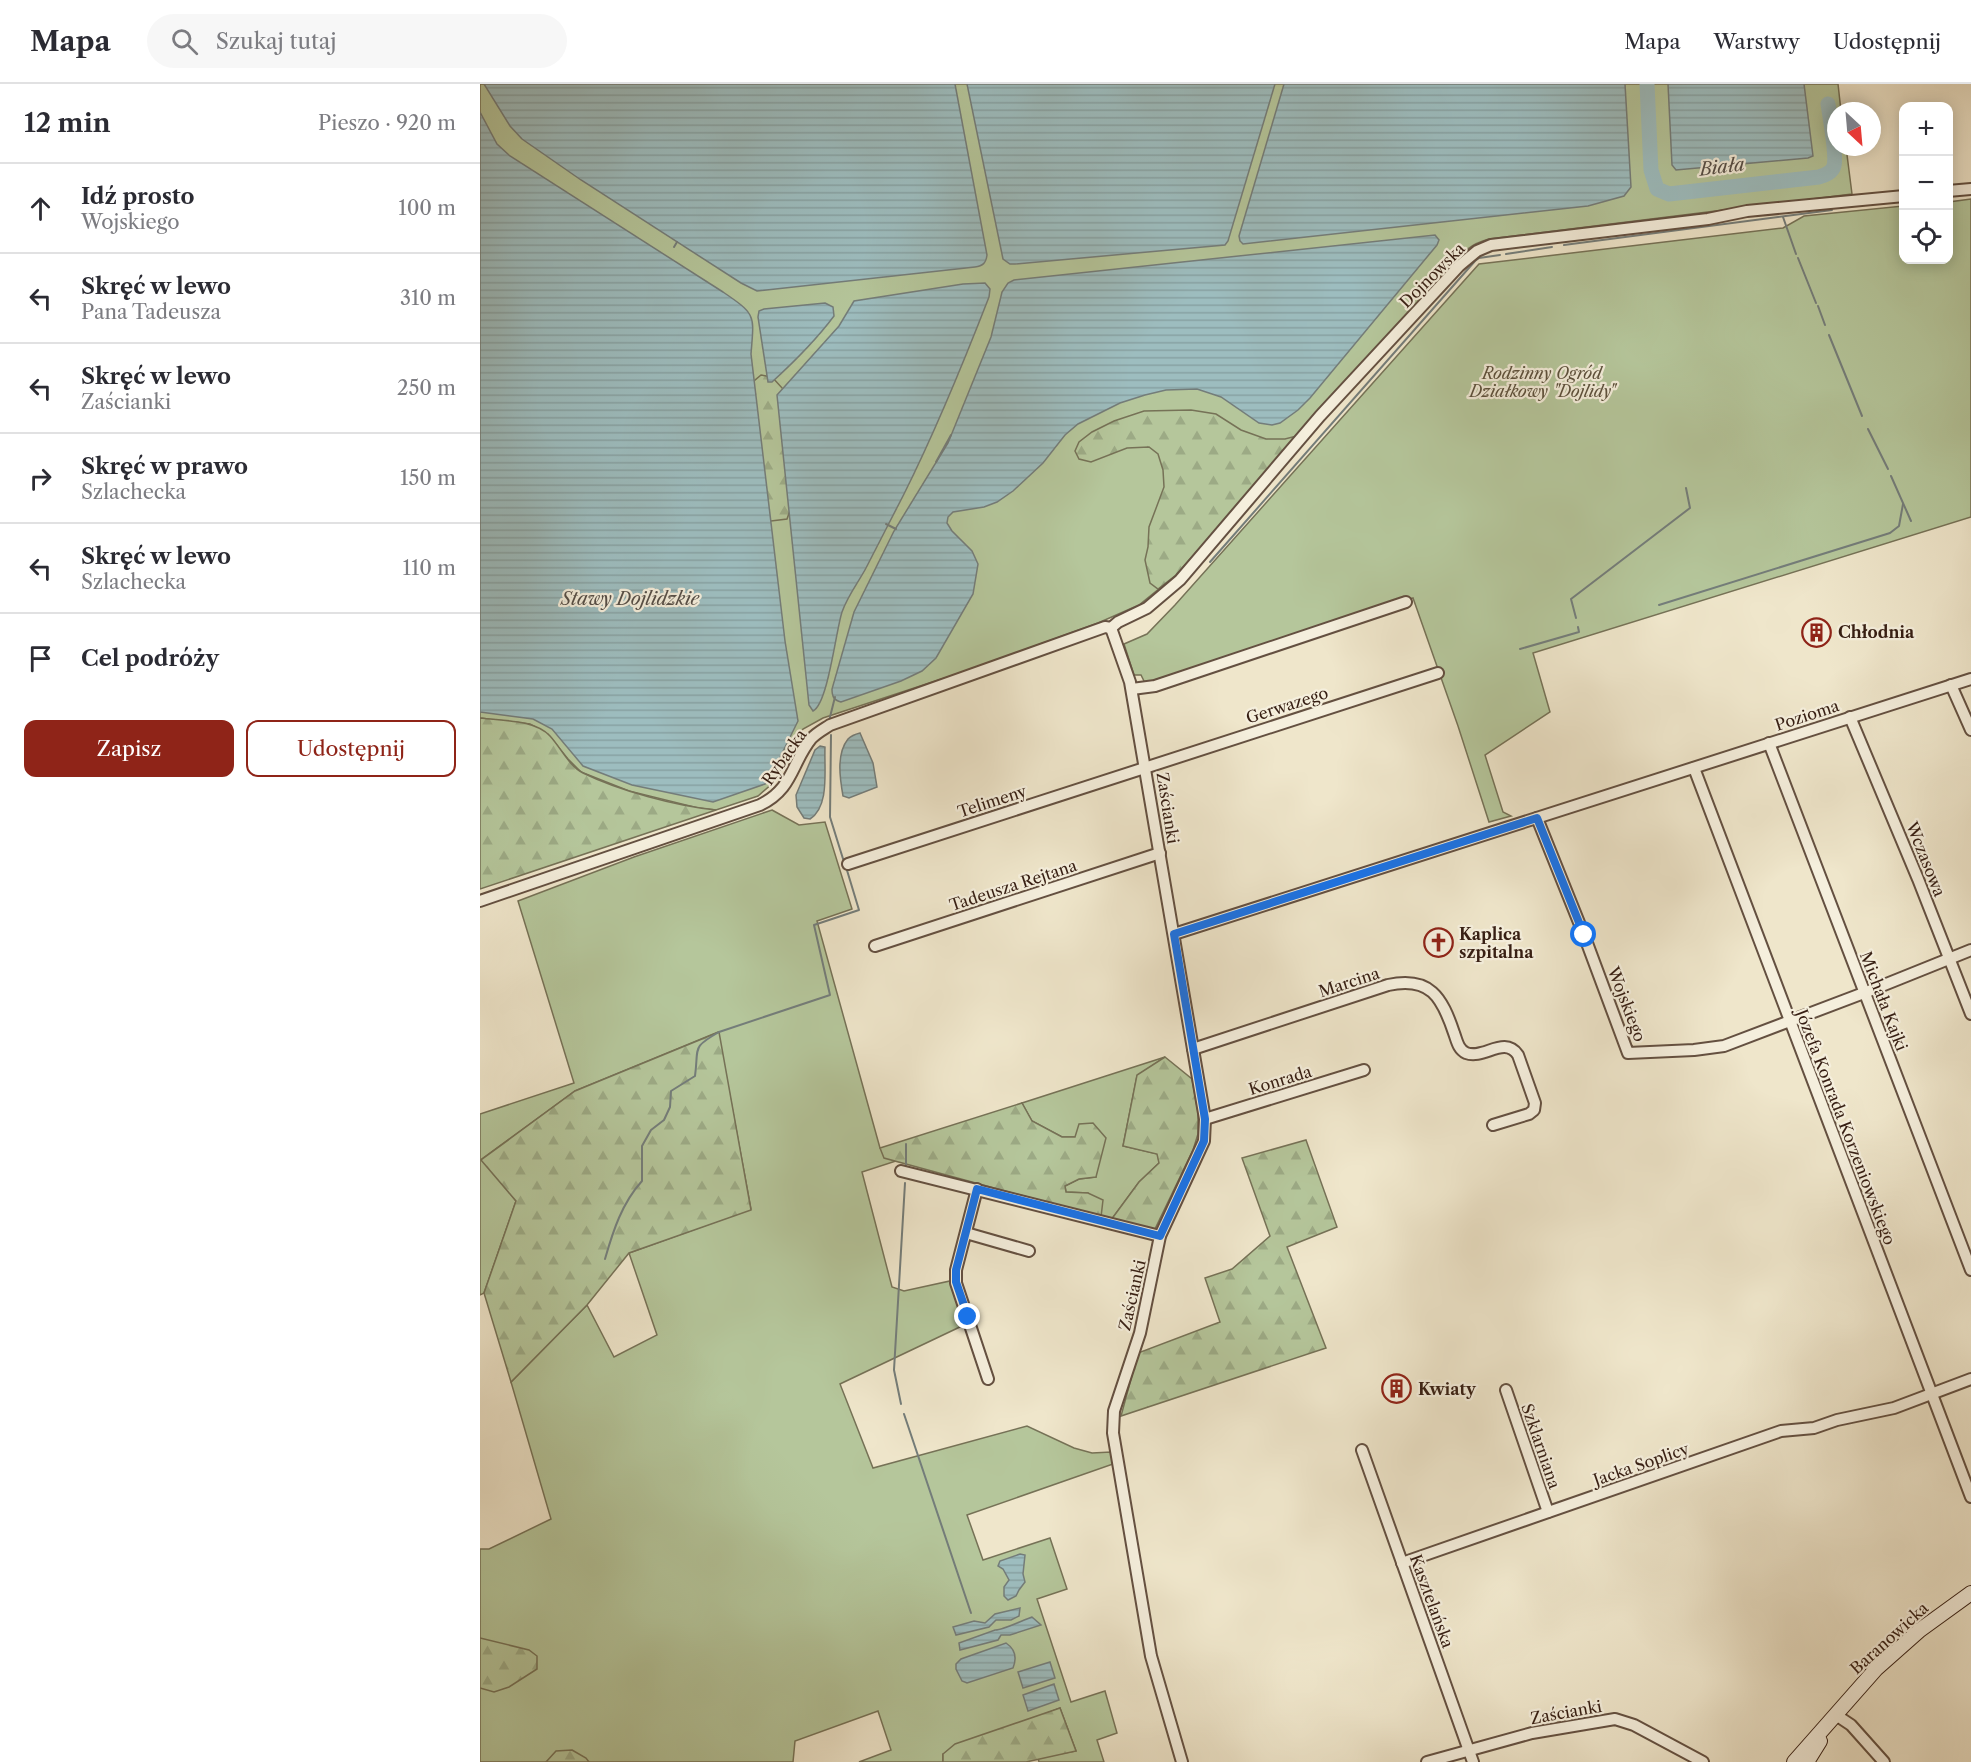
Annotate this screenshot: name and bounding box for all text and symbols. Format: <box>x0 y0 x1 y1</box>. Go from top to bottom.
search box <box>147 14 567 68</box>
text: Mapa <box>30 24 111 58</box>
icon: search <box>168 25 201 58</box>
text: Szukaj tutaj <box>216 28 337 55</box>
text: Mapa <box>1624 29 1680 54</box>
text: Warstwy <box>1713 29 1800 54</box>
text: Udostępnij <box>1833 29 1941 54</box>
north arrow <box>1827 102 1881 156</box>
map controls <box>1899 102 1953 264</box>
button: + <box>1899 102 1953 156</box>
text: 12 min <box>24 107 111 139</box>
text: Pieszo · 920 m <box>318 111 456 135</box>
water label: Biała <box>1696 153 1746 181</box>
button: − <box>1899 156 1953 210</box>
text: Idź prosto <box>81 183 195 210</box>
icon: ahead <box>24 192 57 225</box>
text: 100 m <box>398 196 456 220</box>
text: Wojskiego <box>81 210 179 234</box>
button: locate <box>1899 210 1953 264</box>
street label: Dojnowska <box>1395 238 1469 312</box>
text: Skręć w lewo <box>81 273 231 300</box>
icon: left <box>24 282 57 315</box>
text: 310 m <box>400 286 456 310</box>
text: Pana Tadeusza <box>81 300 221 324</box>
text: Skręć w lewo <box>81 363 231 390</box>
park label: Rodzinny Ogród Działkowy "Dojlidy" <box>1467 363 1618 401</box>
icon: left <box>24 372 57 405</box>
text: 250 m <box>397 376 456 400</box>
text: Zaścianki <box>81 390 171 414</box>
text: Skręć w prawo <box>81 453 248 480</box>
icon: right <box>24 462 57 495</box>
text: 150 m <box>400 466 456 490</box>
text: Szlachecka <box>81 480 186 504</box>
text: Skręć w lewo <box>81 543 231 570</box>
icon: left <box>24 552 57 585</box>
text: 110 m <box>403 556 456 580</box>
text: Szlachecka <box>81 570 186 594</box>
water label: Stawy Dojlidzkie <box>560 588 700 610</box>
building icon: Chłodnia <box>1801 616 1833 648</box>
place label: Chłodnia <box>1838 622 1915 642</box>
icon: arrive <box>24 642 57 675</box>
text: Cel podróży <box>81 645 219 672</box>
street label: Gerwazego <box>1243 682 1331 728</box>
street label: Pozioma <box>1772 695 1842 735</box>
button: Zapisz <box>24 720 234 777</box>
button: Udostępnij <box>246 720 456 777</box>
street label: Rybacka <box>757 725 811 789</box>
street label: Zaścianki <box>1152 771 1184 845</box>
street label: Telimeny <box>955 780 1030 822</box>
street label: Wczasowa <box>1902 818 1950 900</box>
street label: Tadeusza Rejtana <box>947 855 1080 915</box>
route start <box>1570 921 1596 947</box>
place label: Kaplica szpitalna <box>1459 924 1534 962</box>
church icon: Kaplica szpitalna <box>1422 927 1454 959</box>
street label: Michała Kajki <box>1856 948 1912 1054</box>
street label: Marcina <box>1316 963 1382 1001</box>
street label: Wojskiego <box>1603 963 1651 1045</box>
street label: Józefa Konrada Korzeniowskiego <box>1791 1004 1900 1248</box>
street label: Konrada <box>1246 1061 1315 1099</box>
street label: Zaścianki <box>1114 1258 1150 1332</box>
route end <box>954 1303 980 1329</box>
building icon: Kwiaty <box>1381 1373 1413 1405</box>
place label: Kwiaty <box>1418 1379 1477 1399</box>
street label: Szklarniana <box>1517 1401 1565 1492</box>
street label: Jacka Soplicy <box>1588 1438 1692 1491</box>
street label: Kasztelańska <box>1406 1551 1458 1651</box>
street label: Baranowicka <box>1846 1597 1933 1678</box>
street label: Zaścianki <box>1529 1696 1603 1728</box>

